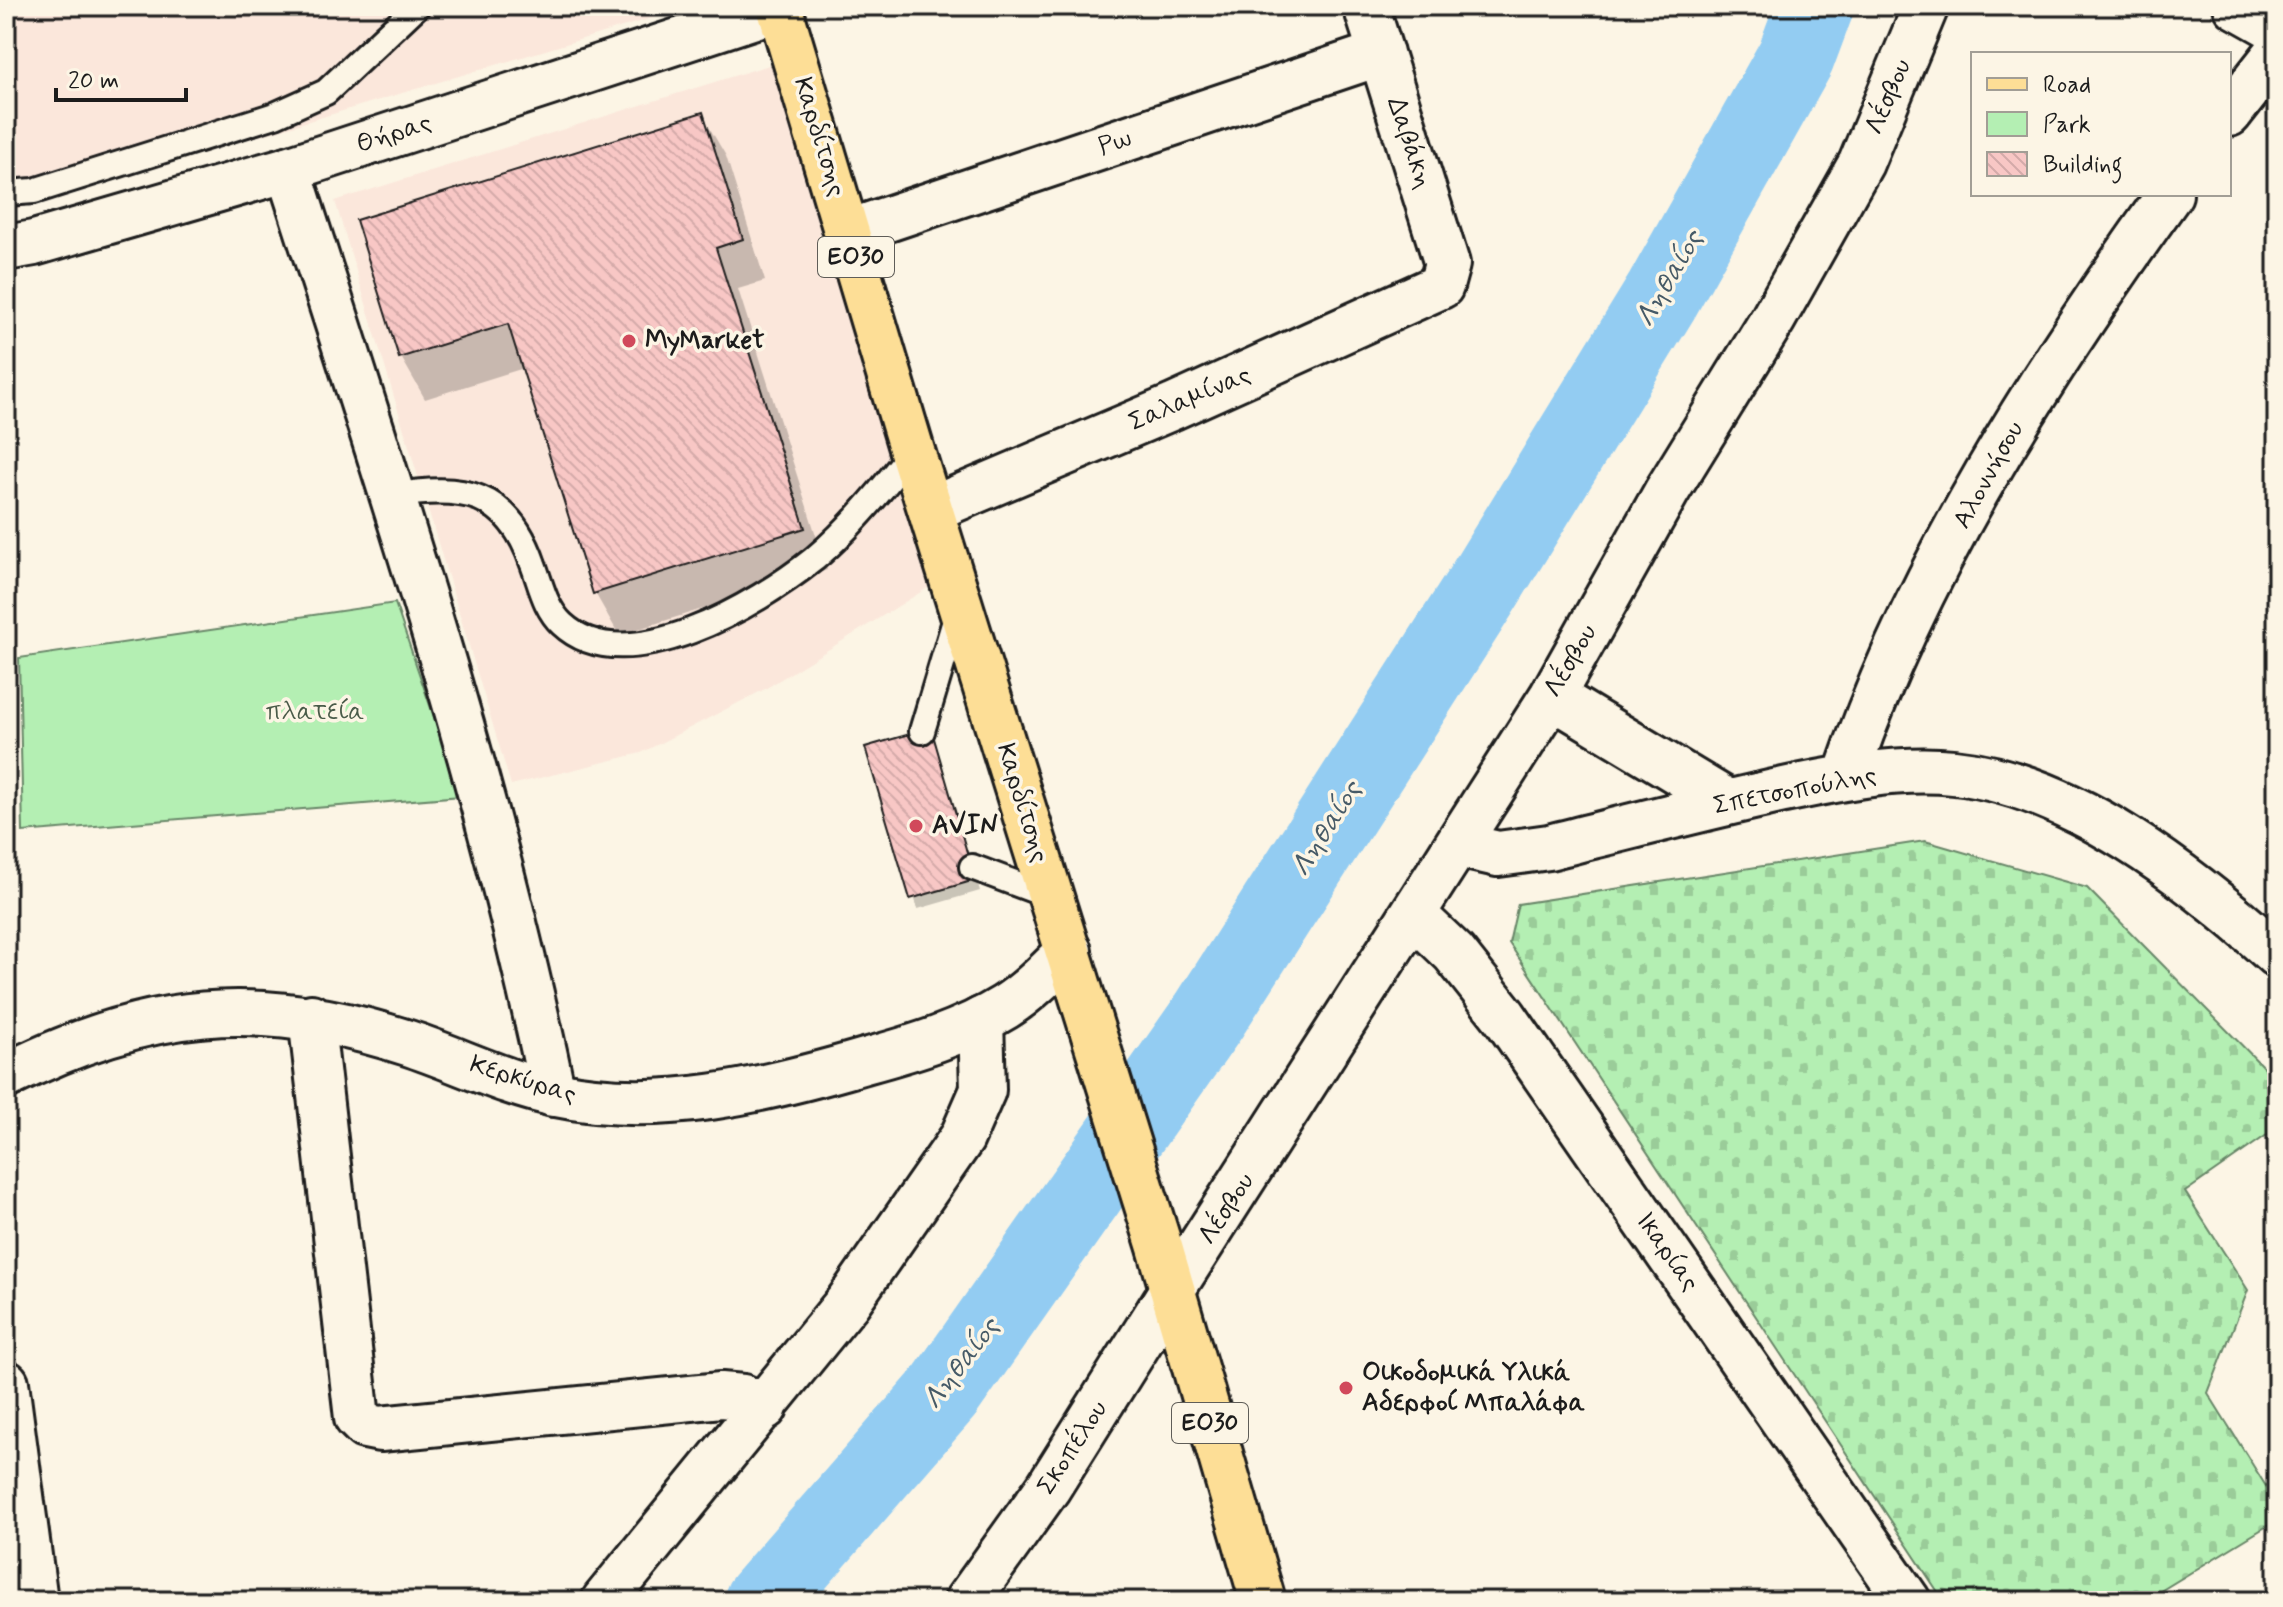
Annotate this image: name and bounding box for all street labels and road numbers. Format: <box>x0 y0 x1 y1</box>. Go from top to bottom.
street label: Λέσβου <box>1858 54 1920 140</box>
street label: Καρδίτσης <box>785 73 853 201</box>
street label: Δαβάκη <box>1378 93 1440 193</box>
street label: Θήρας <box>352 106 436 162</box>
street label: Ρω <box>1094 122 1136 164</box>
road number: ΕΟ30 <box>818 237 894 277</box>
street label: Σαλαμίνας <box>1124 358 1256 440</box>
street label: Αλοννήσου <box>1946 415 2032 535</box>
street label: Λέσβου <box>1537 618 1605 704</box>
street label: Καρδίτσης <box>988 739 1056 867</box>
street label: Σπετσοπούλης <box>1711 759 1879 823</box>
street label: Κερκύρας <box>466 1048 580 1112</box>
street label: Λέσβου <box>1191 1167 1263 1251</box>
street label: Ικαρίας <box>1627 1206 1707 1298</box>
street label: Σκοπέλου <box>1030 1394 1116 1502</box>
road number: ΕΟ30 <box>1172 1403 1248 1443</box>

